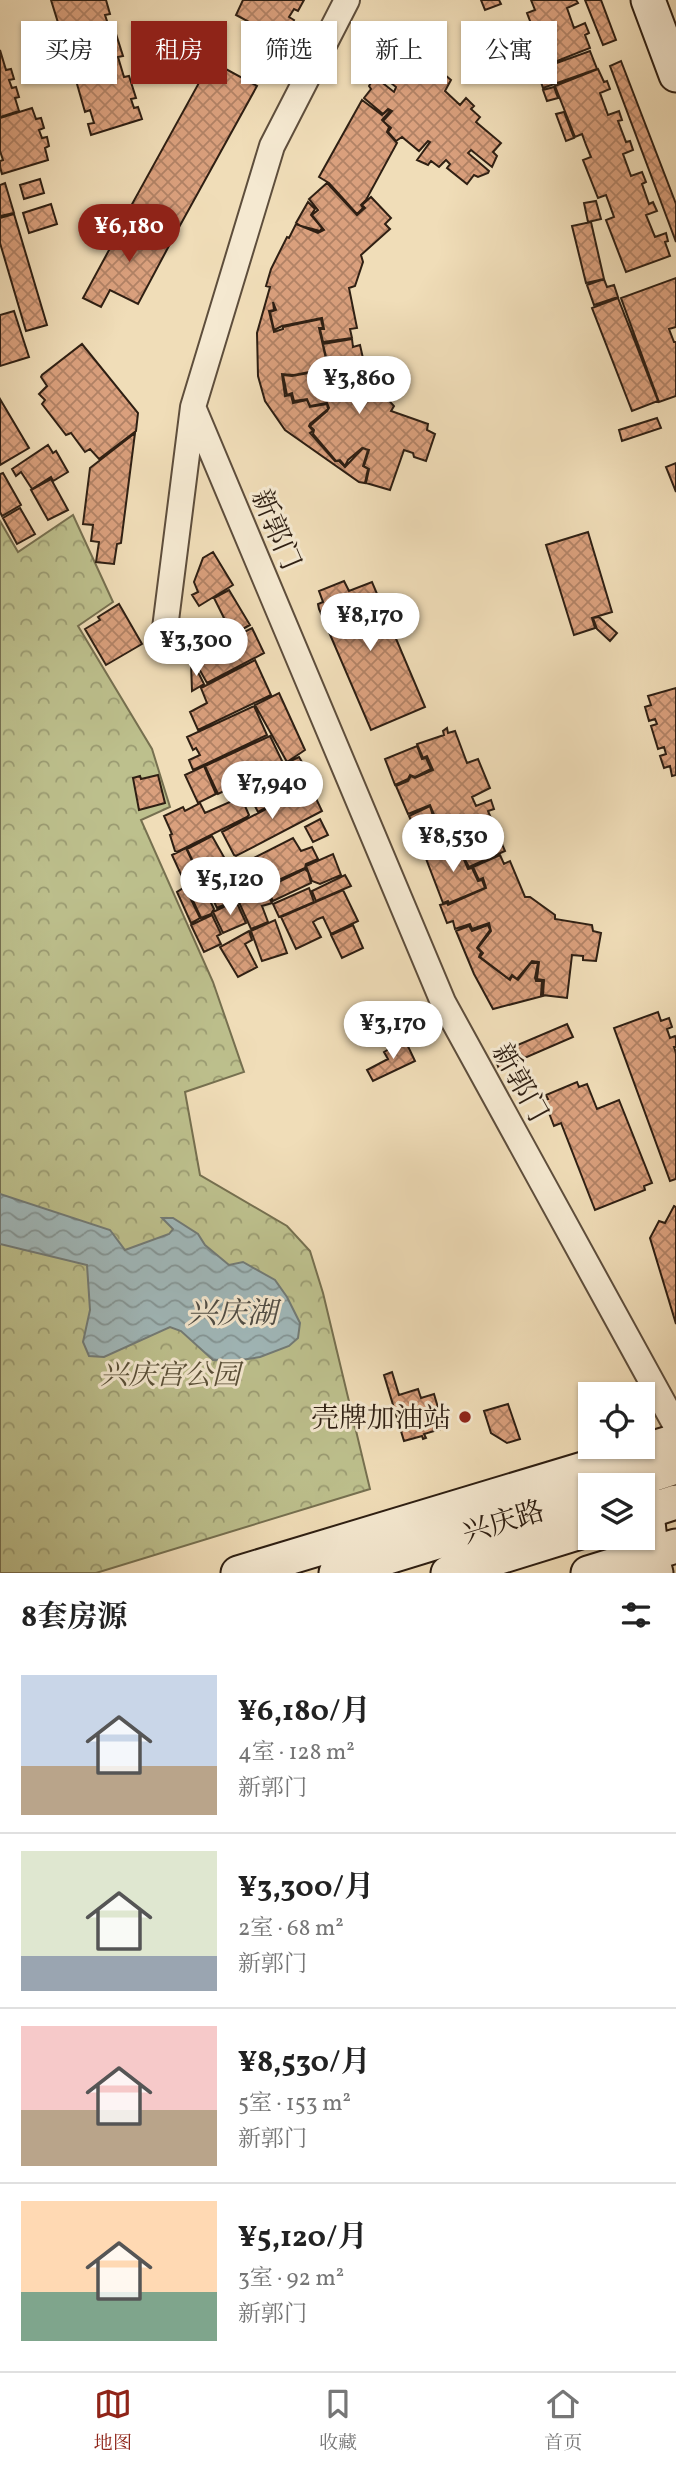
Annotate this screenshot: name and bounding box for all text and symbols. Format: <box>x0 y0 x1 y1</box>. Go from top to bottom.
chip: 买房 <box>21 21 117 84</box>
chip: 租房 <box>131 21 227 84</box>
chip: 筛选 <box>241 21 337 84</box>
chip: 新上 <box>351 21 447 84</box>
chip: 公寓 <box>461 21 557 84</box>
pin: ¥6,180 <box>72 204 186 264</box>
text: ¥6,180 <box>94 211 164 243</box>
pin: ¥3,860 <box>302 356 416 416</box>
text: ¥3,860 <box>323 363 395 395</box>
street label: 新郭门 <box>240 484 309 576</box>
pin: ¥8,170 <box>313 594 427 653</box>
text: ¥8,170 <box>337 600 403 632</box>
pin: ¥3,300 <box>139 618 253 678</box>
text: ¥3,300 <box>160 625 232 657</box>
pin: ¥7,940 <box>215 762 329 821</box>
text: ¥7,940 <box>237 768 307 800</box>
pin: ¥8,530 <box>396 814 510 874</box>
text: ¥8,530 <box>418 821 488 853</box>
pin: ¥5,120 <box>173 858 287 917</box>
text: ¥5,120 <box>196 864 264 896</box>
pin: ¥3,170 <box>336 1002 450 1061</box>
text: ¥3,170 <box>360 1008 426 1040</box>
street label: 新郭门 <box>481 1037 556 1129</box>
water label: 兴庆湖 <box>187 1294 282 1336</box>
park label: 兴庆宫公园 <box>100 1357 244 1396</box>
map controls <box>578 1382 655 1550</box>
button: locate <box>578 1382 655 1459</box>
place label: 壳牌加油站 <box>311 1400 451 1439</box>
marker: 壳牌加油站 <box>457 1409 473 1425</box>
button: layers <box>578 1473 655 1550</box>
street label: 兴庆路 <box>458 1492 550 1554</box>
icon: filters <box>617 1596 655 1634</box>
text: 8套房源 <box>21 1597 127 1639</box>
text: ¥6,180/月 <box>238 1691 371 1733</box>
icon: home <box>77 1703 161 1787</box>
text: 4室 · 128 m² <box>238 1737 355 1769</box>
text: 新郭门 <box>238 1773 307 1805</box>
text: ¥3,300/月 <box>238 1867 374 1909</box>
icon: home <box>77 1879 161 1963</box>
text: 2室 · 68 m² <box>238 1913 344 1945</box>
text: 新郭门 <box>238 1949 307 1981</box>
text: ¥8,530/月 <box>238 2042 371 2084</box>
icon: home <box>77 2054 161 2138</box>
text: 5室 · 153 m² <box>238 2088 351 2120</box>
text: 新郭门 <box>238 2124 307 2156</box>
text: ¥5,120/月 <box>238 2217 368 2259</box>
icon: home <box>77 2229 161 2313</box>
text: 3室 · 92 m² <box>238 2263 344 2295</box>
text: 新郭门 <box>238 2299 307 2331</box>
tab: 地图 <box>94 2385 132 2457</box>
tab: 收藏 <box>319 2385 357 2457</box>
tab: 首页 <box>544 2385 582 2457</box>

